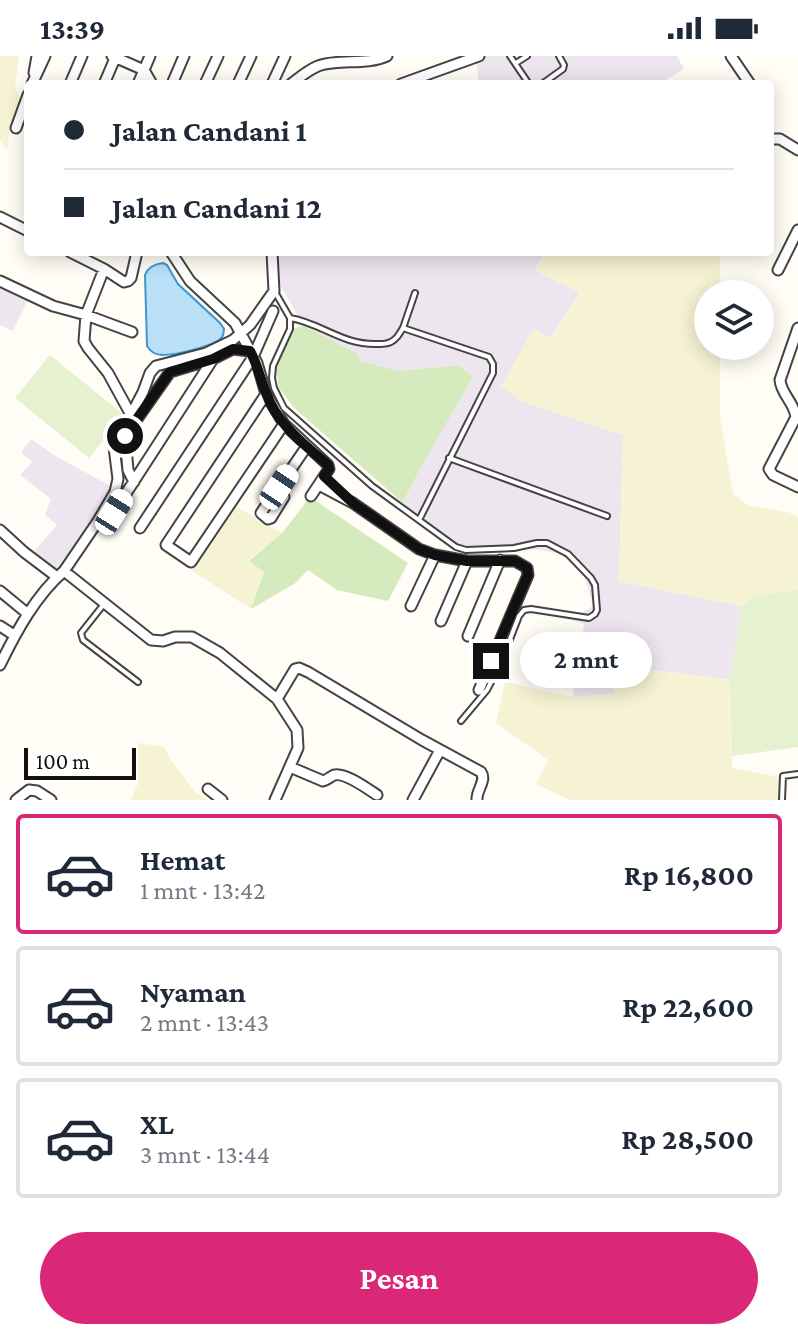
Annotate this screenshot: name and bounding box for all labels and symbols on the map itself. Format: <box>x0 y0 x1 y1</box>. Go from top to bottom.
route start <box>107 418 143 454</box>
car <box>256 460 302 514</box>
car <box>91 485 137 539</box>
callout: 2 mnt <box>519 633 651 689</box>
route end <box>473 643 509 679</box>
scale bar <box>24 744 136 780</box>

